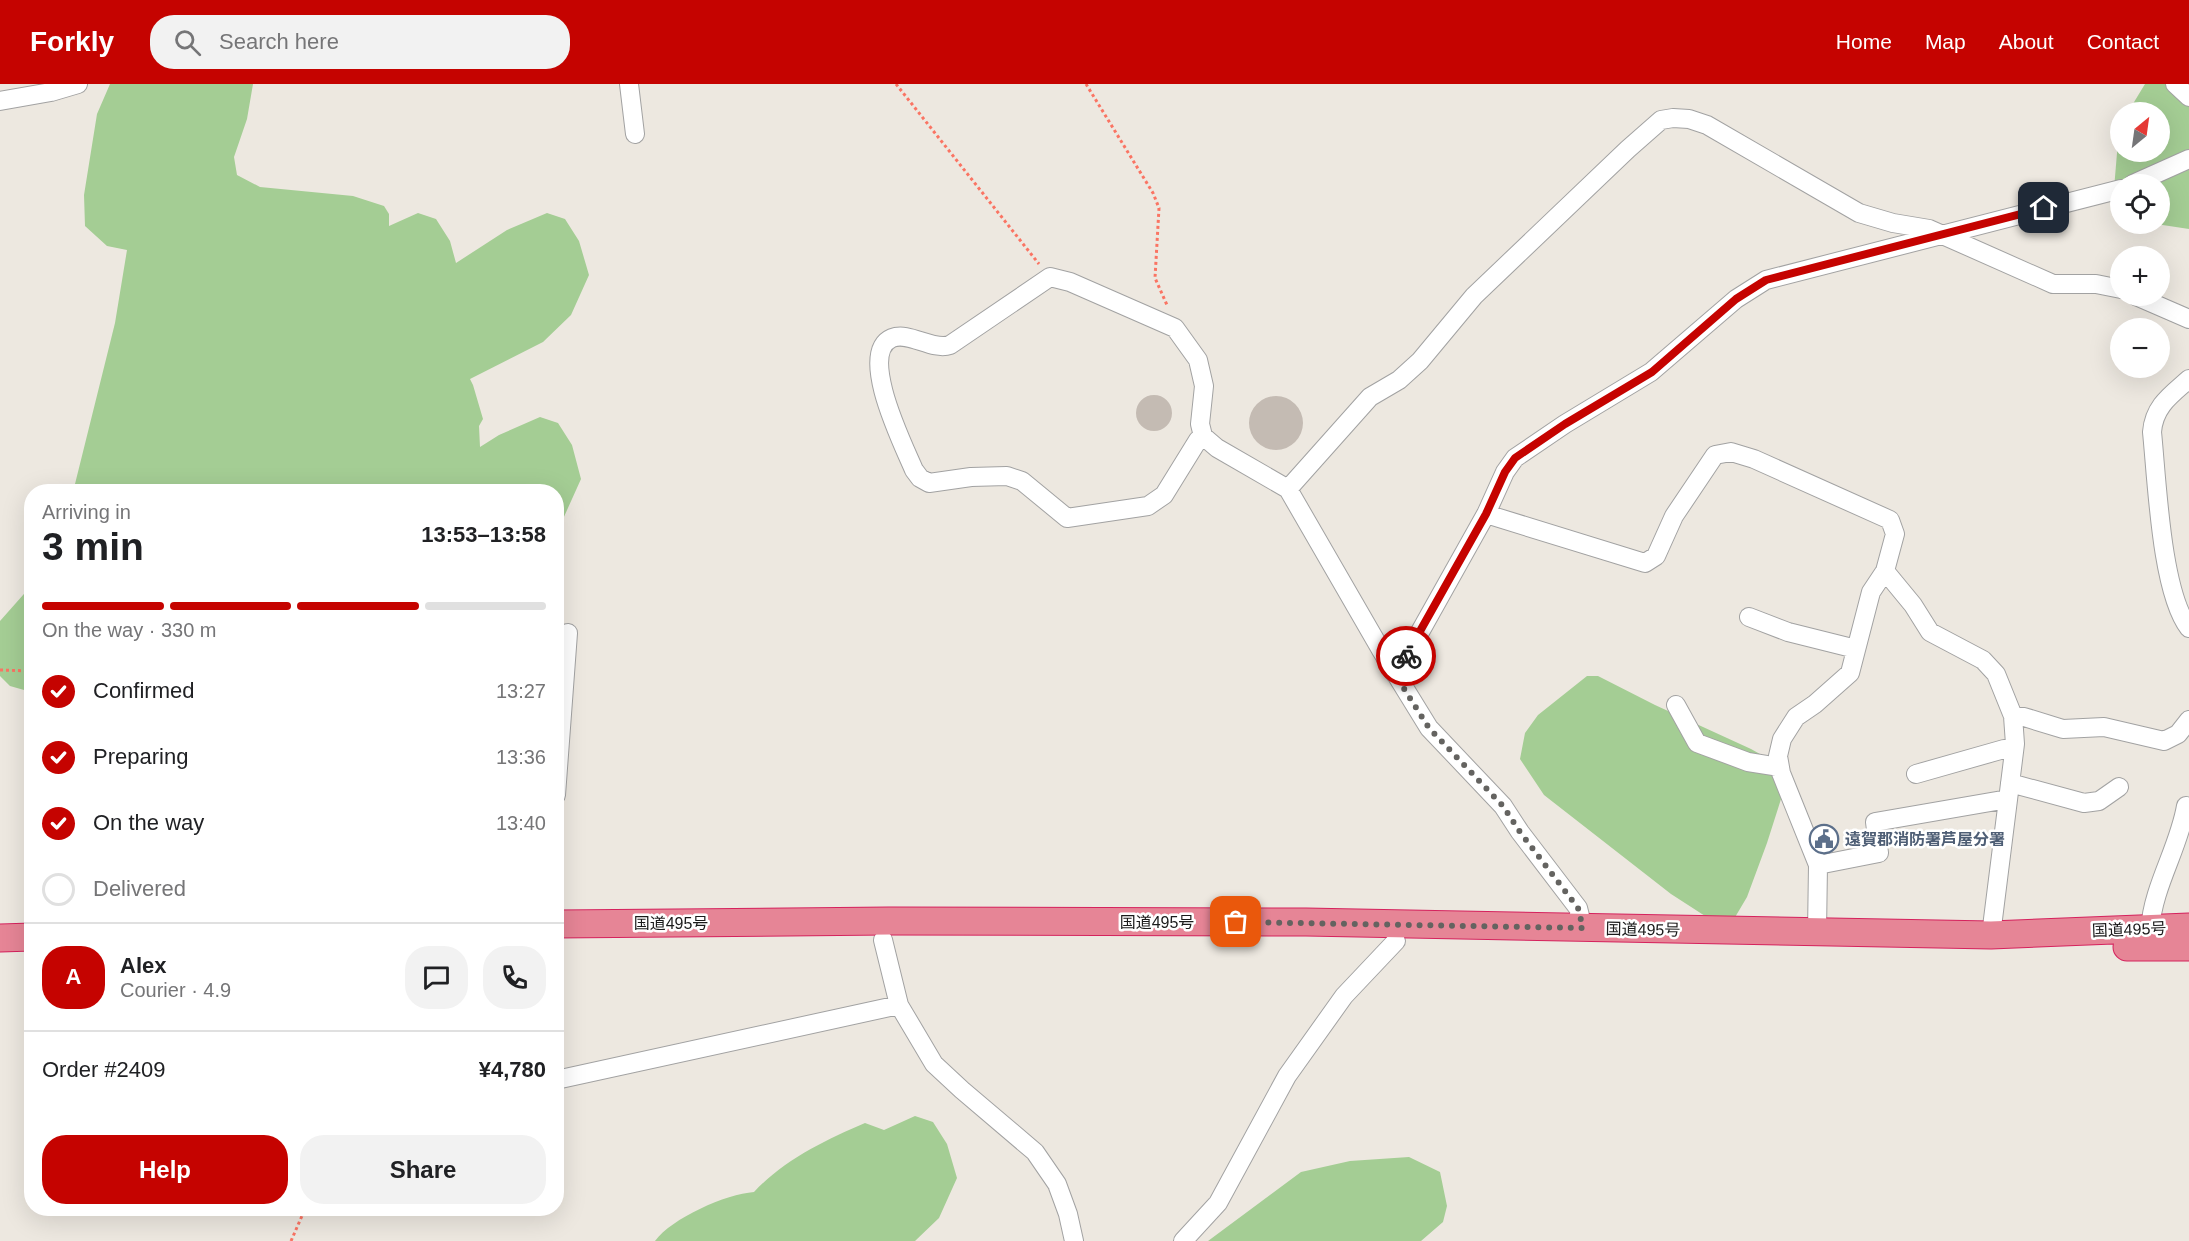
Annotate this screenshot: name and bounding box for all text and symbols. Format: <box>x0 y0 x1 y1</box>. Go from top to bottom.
search box <box>150 15 570 69</box>
text: Forkly <box>30 26 114 57</box>
icon: search <box>171 26 204 59</box>
text: Search here <box>219 29 339 54</box>
text: Home <box>1836 30 1892 53</box>
text: Map <box>1925 30 1966 53</box>
text: About <box>1999 30 2054 53</box>
text: Contact <box>2087 30 2159 53</box>
north arrow <box>2110 102 2170 162</box>
map controls <box>2110 102 2170 378</box>
button: locate <box>2110 174 2170 234</box>
pin <box>2018 182 2069 233</box>
icon: home <box>2027 191 2060 224</box>
button: + <box>2110 246 2170 306</box>
button: − <box>2110 318 2170 378</box>
text: Arriving in <box>42 501 131 523</box>
text: 13:53–13:58 <box>421 522 546 547</box>
text: 3 min <box>42 525 144 568</box>
text: On the way · 330 m <box>42 619 217 641</box>
courier <box>1376 626 1436 686</box>
icon: bike <box>1390 640 1423 673</box>
icon: check <box>42 675 75 708</box>
text: Confirmed <box>93 678 194 703</box>
text: 13:27 <box>496 680 546 702</box>
icon: check <box>42 741 75 774</box>
text: Preparing <box>93 744 188 769</box>
text: 13:36 <box>496 746 546 768</box>
icon: check <box>42 807 75 840</box>
text: On the way <box>93 810 204 835</box>
text: 13:40 <box>496 812 546 834</box>
public building icon: 遠賀郡消防署芦屋分署 <box>1808 823 1840 855</box>
place label: 遠賀郡消防署芦屋分署 <box>1845 831 2005 848</box>
text: Delivered <box>93 876 186 901</box>
pin <box>1210 896 1261 947</box>
icon: bag <box>1219 905 1252 938</box>
street label: 国道495号 <box>1120 914 1194 931</box>
street label: 国道495号 <box>634 915 708 932</box>
street label: 国道495号 <box>1605 920 1680 939</box>
street label: 国道495号 <box>2091 920 2167 939</box>
button: chat <box>405 946 468 1009</box>
button: phone <box>483 946 546 1009</box>
text: Alex <box>120 953 166 978</box>
text: A <box>66 964 81 989</box>
text: Courier · 4.9 <box>120 979 231 1001</box>
text: Order #2409 <box>42 1057 166 1082</box>
text: ¥4,780 <box>479 1057 546 1082</box>
button: Help <box>42 1135 288 1204</box>
button: Share <box>300 1135 546 1204</box>

